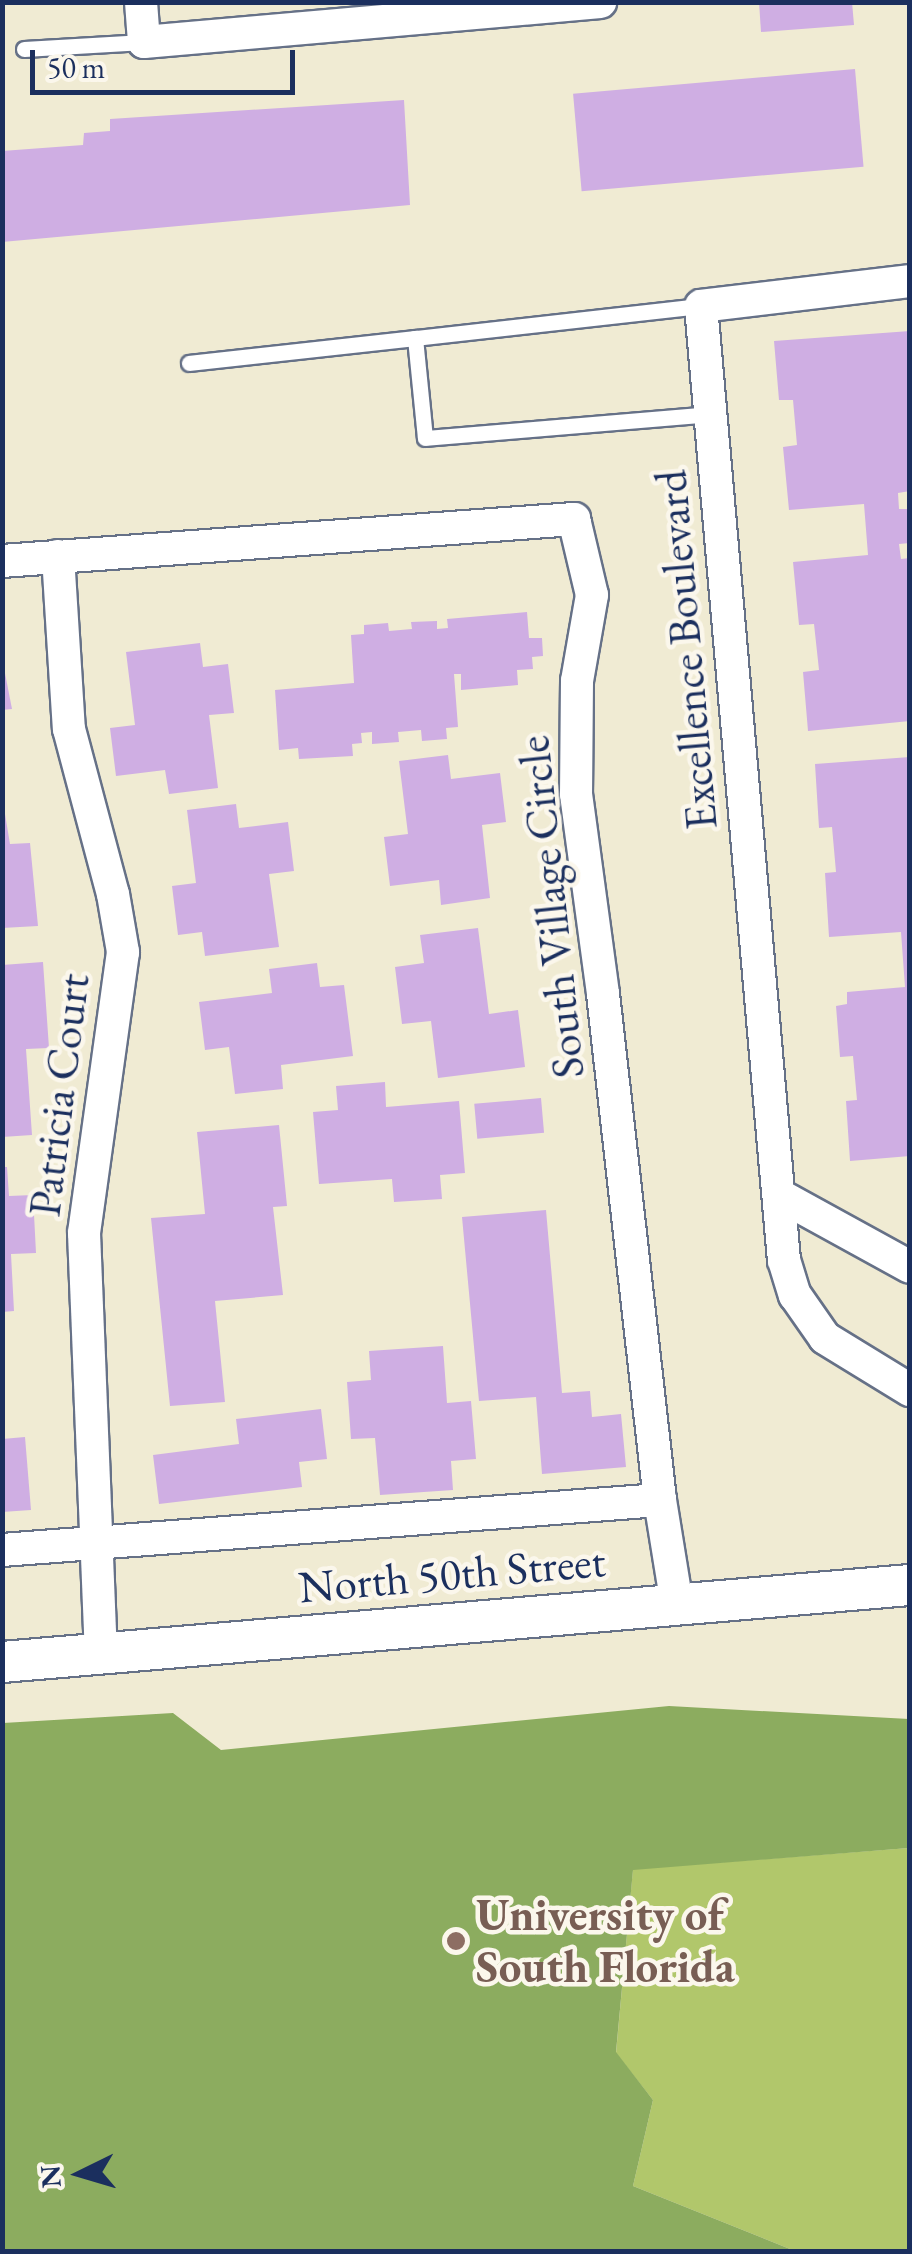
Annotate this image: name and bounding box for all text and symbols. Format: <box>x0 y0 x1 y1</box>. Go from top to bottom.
scale bar <box>35 30 300 92</box>
text: 50 m <box>47 48 105 87</box>
street label: Excellence Boulevard <box>643 468 729 832</box>
street label: South Village Circle <box>506 733 596 1081</box>
street label: Patricia Court <box>17 971 101 1219</box>
street label: North 50th Street <box>296 1534 608 1614</box>
place label: University of South Florida <box>476 1888 735 1994</box>
marker: University of South Florida <box>445 1930 467 1952</box>
north arrow <box>30 2124 130 2224</box>
text: N <box>31 2164 69 2189</box>

